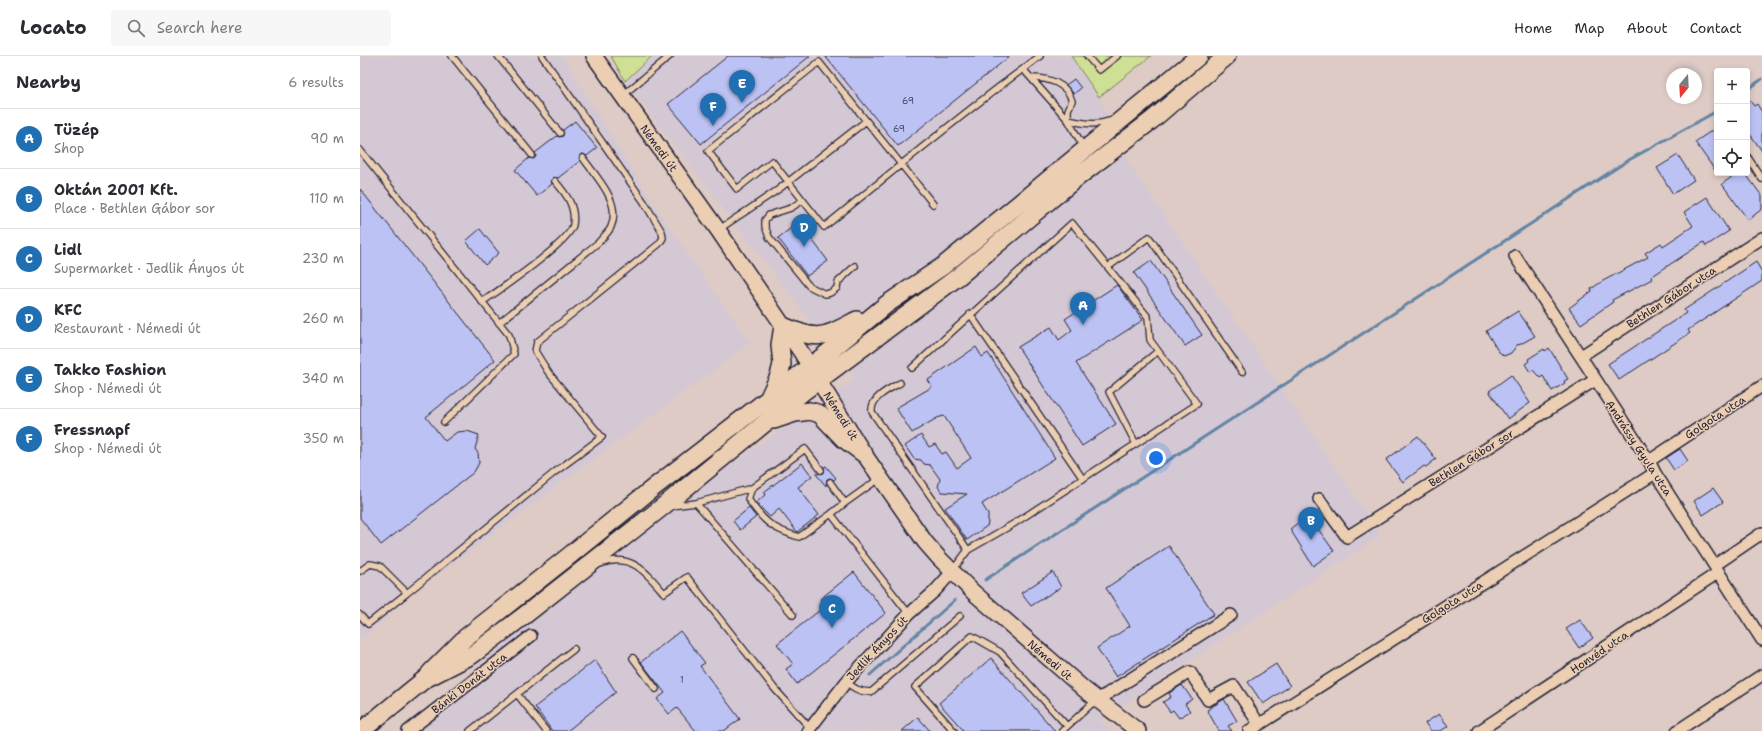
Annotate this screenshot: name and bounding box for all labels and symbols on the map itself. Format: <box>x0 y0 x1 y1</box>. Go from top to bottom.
north arrow <box>1666 68 1702 104</box>
pin: E <box>729 70 755 103</box>
pin: F <box>700 93 726 126</box>
house number: 69 <box>902 95 914 107</box>
street label: Némedi út <box>636 122 681 175</box>
house number: 69 <box>893 123 905 135</box>
pin: D <box>791 214 817 247</box>
street label: Bethlen Gábor utca <box>1624 263 1719 332</box>
pin: A <box>1070 292 1096 325</box>
street label: Némedi út <box>820 389 862 444</box>
street label: Golgota utca <box>1682 392 1749 443</box>
street label: Andrássy Gyula utca <box>1602 398 1675 499</box>
street label: Bethlen Gábor sor <box>1426 426 1517 491</box>
your location <box>1146 448 1166 468</box>
pin: B <box>1298 507 1324 540</box>
street label: Golgota utca <box>1419 578 1486 627</box>
pin: C <box>819 595 845 628</box>
street label: Jedlik Ányos út <box>843 612 911 684</box>
street label: Honvéd utca <box>1567 627 1631 677</box>
street label: Némedi út <box>1024 637 1075 684</box>
street label: Bánki Donát utca <box>429 649 510 718</box>
house number: 1 <box>680 674 684 686</box>

